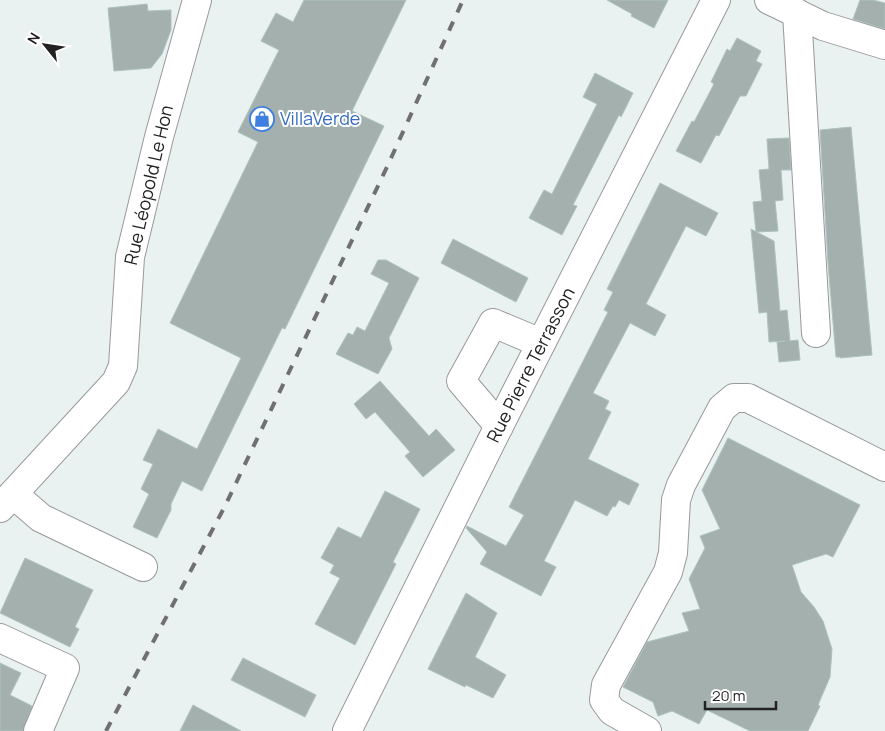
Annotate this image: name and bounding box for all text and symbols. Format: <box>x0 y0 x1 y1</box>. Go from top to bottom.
north arrow <box>20 20 70 70</box>
text: N <box>23 29 44 47</box>
street label: Rue Léopold Le Hon <box>118 103 178 267</box>
shop icon: VillaVerde <box>249 106 275 132</box>
place label: VillaVerde <box>280 106 360 130</box>
street label: Rue Pierre Terrasson <box>481 283 580 446</box>
scale bar <box>705 678 776 710</box>
text: 20 m <box>712 685 745 706</box>

